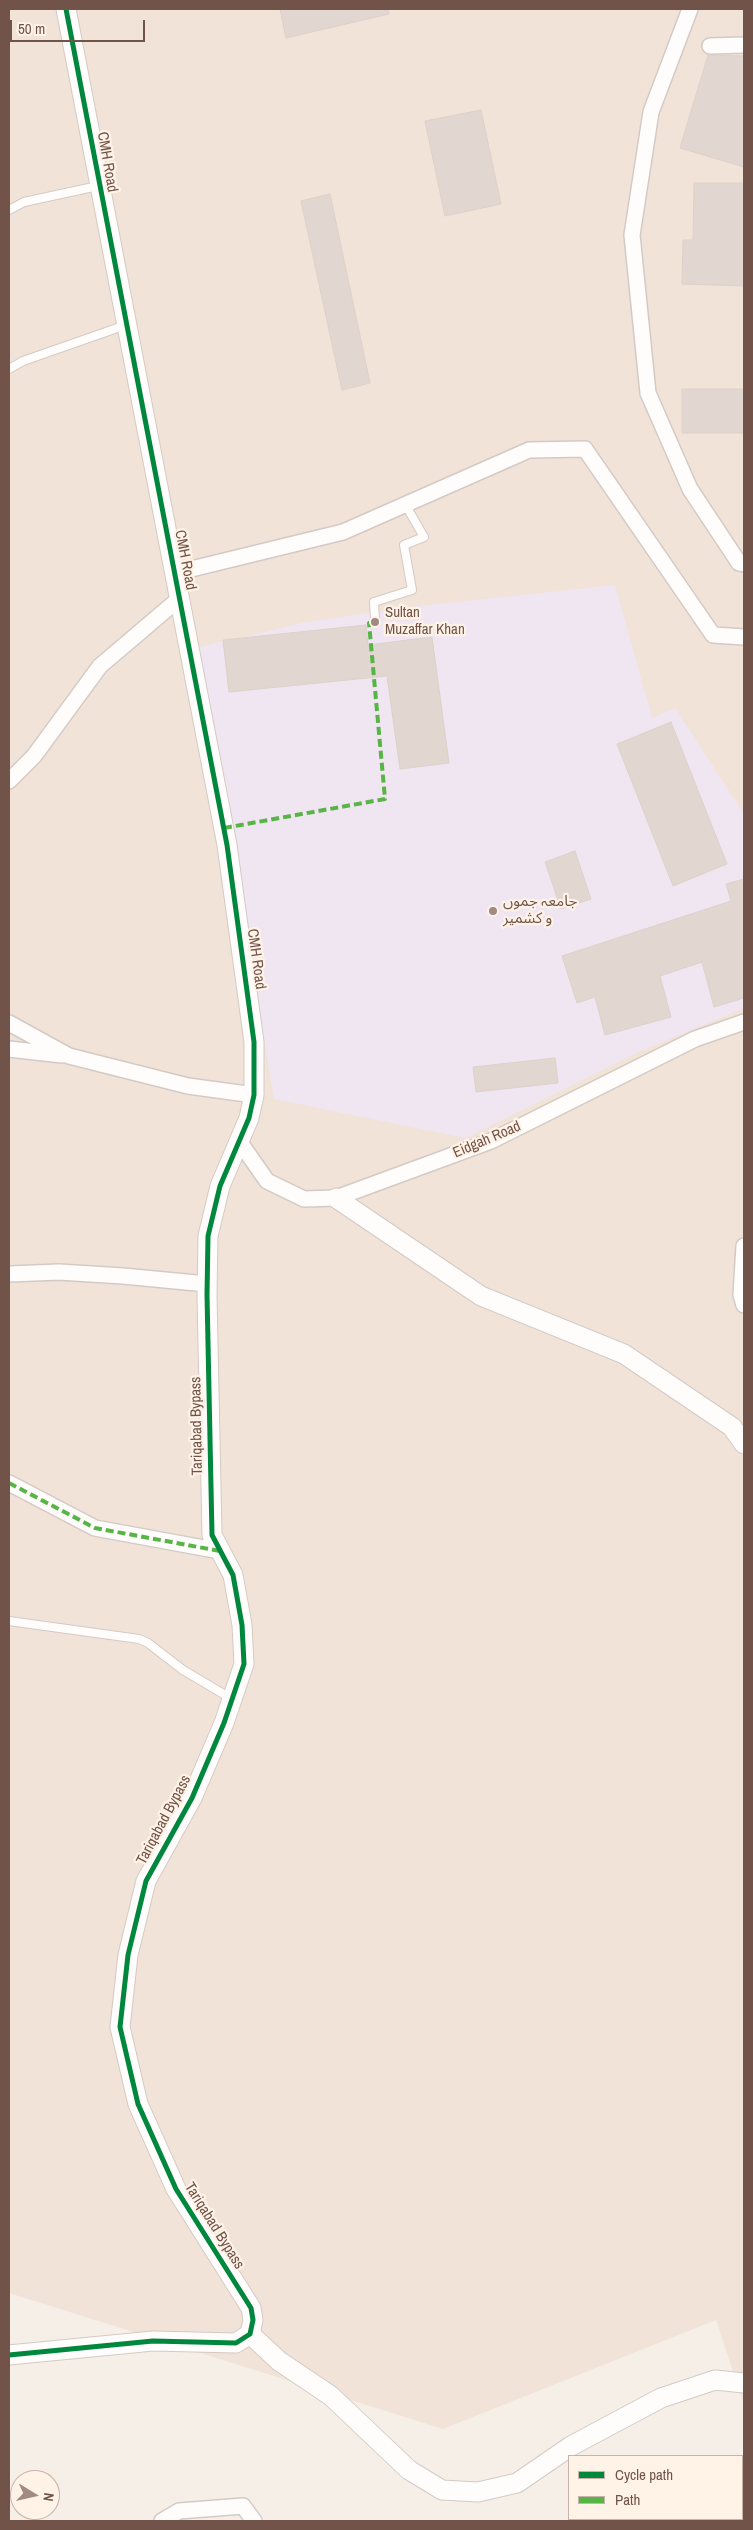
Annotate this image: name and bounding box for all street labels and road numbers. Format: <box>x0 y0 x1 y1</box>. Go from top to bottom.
street label: CMH Road <box>93 130 121 194</box>
street label: CMH Road <box>170 528 200 592</box>
street label: CMH Road <box>243 928 269 990</box>
street label: Eidgah Road <box>450 1118 524 1162</box>
street label: Tariqabad Bypass <box>187 1377 207 1475</box>
street label: Tariqabad Bypass <box>133 1772 195 1868</box>
street label: Tariqabad Bypass <box>180 2179 248 2273</box>

